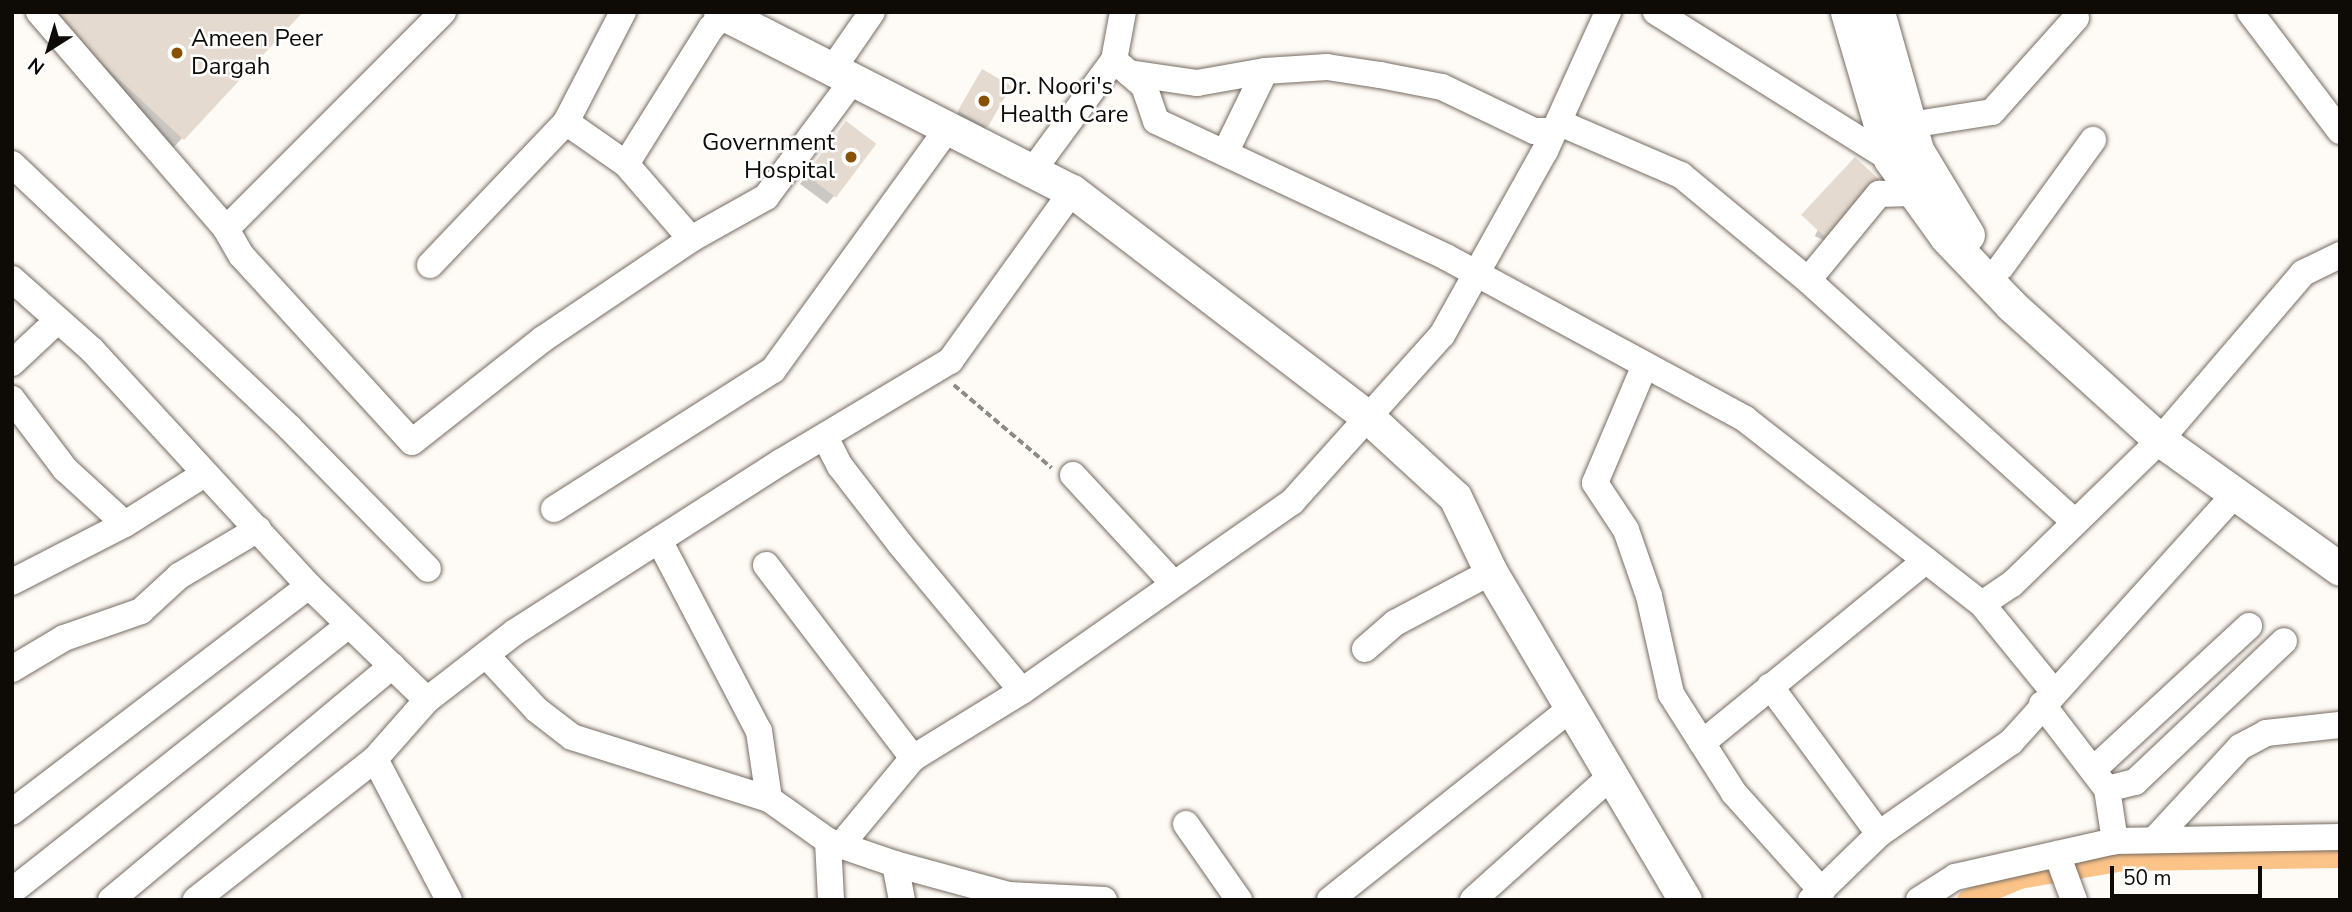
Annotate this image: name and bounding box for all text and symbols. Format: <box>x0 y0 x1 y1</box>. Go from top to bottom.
north arrow <box>14 14 84 84</box>
place label: Ameen Peer Dargah <box>191 25 323 81</box>
marker: Ameen Peer Dargah <box>169 45 185 61</box>
text: N <box>23 51 50 80</box>
place label: Dr. Noori's Health Care <box>1000 73 1129 129</box>
marker: Dr. Noori's Health Care <box>974 91 994 111</box>
place label: Government Hospital <box>702 129 835 185</box>
marker: Government Hospital <box>841 147 861 167</box>
scale bar <box>2114 852 2266 896</box>
text: 50 m <box>2123 864 2172 892</box>

